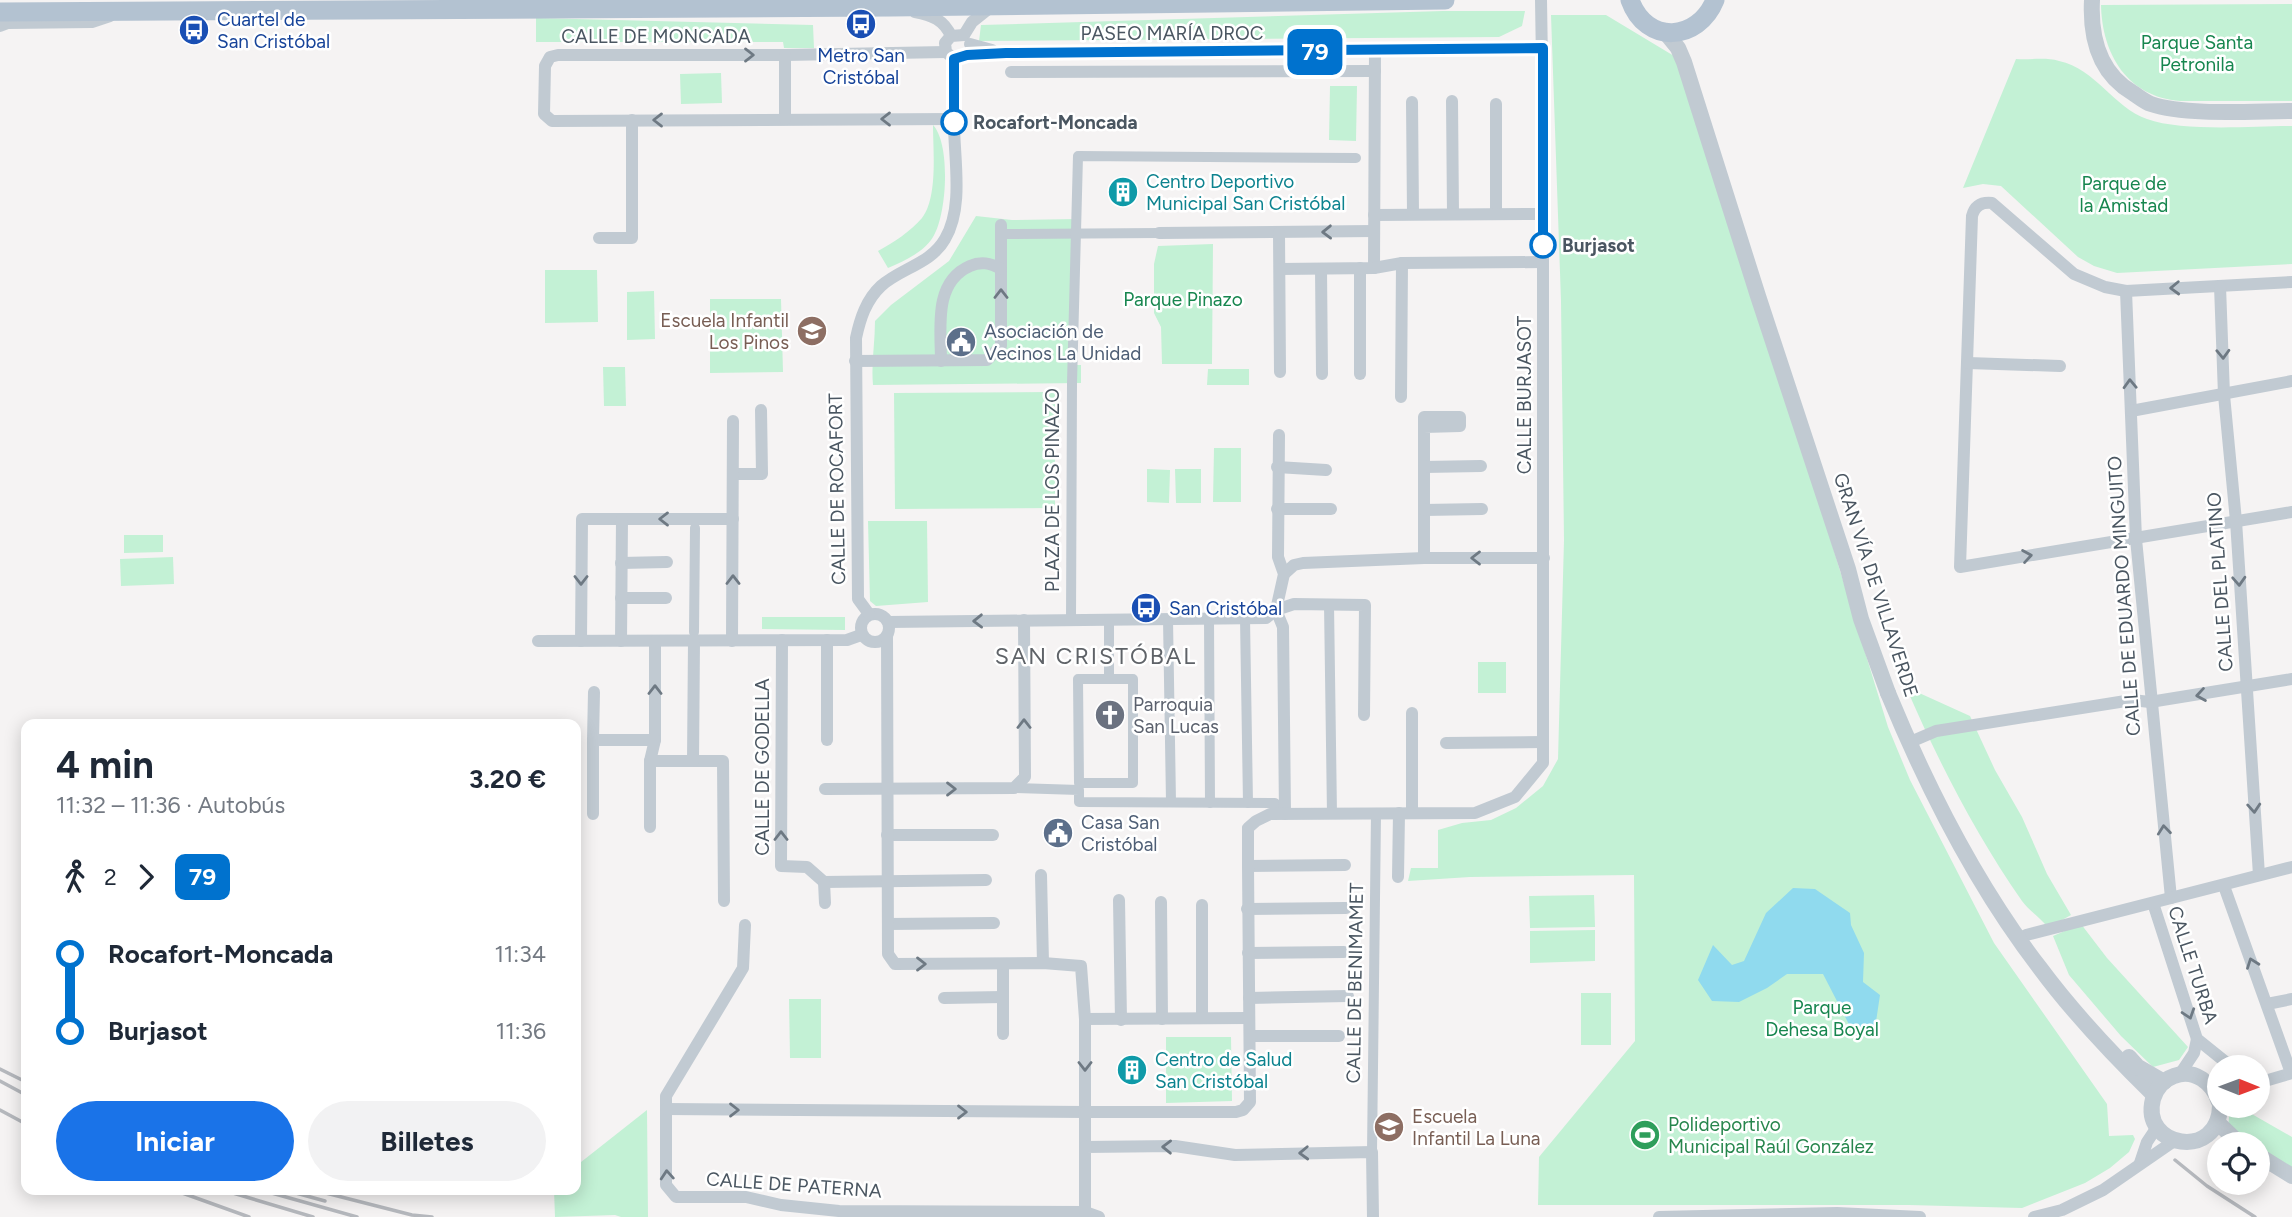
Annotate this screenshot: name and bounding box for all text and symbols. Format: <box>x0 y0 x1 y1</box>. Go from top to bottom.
bus stop icon: Metro San Cristóbal <box>844 7 878 41</box>
place label: Cuartel de San Cristóbal <box>217 8 330 53</box>
bus stop icon: Cuartel de San Cristóbal <box>177 13 211 47</box>
street label: PASEO MARÍA DROC <box>1080 22 1264 45</box>
street label: CALLE DE MONCADA <box>561 25 751 48</box>
line badge: 79 <box>1284 29 1346 75</box>
park label: Parque Santa Petronila <box>2141 31 2253 76</box>
text: 79 <box>1301 37 1329 66</box>
place label: Metro San Cristóbal <box>817 44 905 89</box>
one-way arrow <box>745 47 755 63</box>
marker: Rocafort-Moncada <box>941 109 967 135</box>
one-way arrow <box>880 111 890 127</box>
place label: Rocafort-Moncada <box>973 111 1138 134</box>
one-way arrow <box>652 112 663 128</box>
place label: Centro Deportivo Municipal San Cristóbal <box>1146 170 1345 215</box>
park label: Parque de la Amistad <box>2080 172 2168 217</box>
building icon: Centro Deportivo Municipal San Cristóbal <box>1106 175 1140 209</box>
one-way arrow <box>1321 225 1332 240</box>
marker: Burjasot <box>1530 232 1556 258</box>
place label: Burjasot <box>1562 234 1635 257</box>
one-way arrow <box>2169 281 2180 296</box>
one-way arrow <box>993 288 1009 299</box>
park label: Parque Pinazo <box>1123 288 1243 311</box>
place label: Escuela Infantil Los Pinos <box>660 309 789 354</box>
school or university icon: Escuela Infantil Los Pinos <box>795 314 829 348</box>
street label: CALLE BURJASOT <box>1513 315 1536 474</box>
place label: Asociación de Vecinos La Unidad <box>984 320 1141 365</box>
public building icon: Asociación de Vecinos La Unidad <box>944 325 978 359</box>
one-way arrow <box>2215 349 2230 360</box>
one-way arrow <box>2123 378 2138 389</box>
street label: PLAZA DE LOS PINAZO <box>1041 388 1064 592</box>
street label: CALLE DE ROCAFORT <box>824 392 850 585</box>
street label: CALLE DE EDUARDO MINGUITO <box>2103 455 2145 737</box>
street label: GRAN VÍA DE VILLAVERDE <box>1829 470 1923 700</box>
street label: CALLE DEL PLATINO <box>2202 492 2238 672</box>
one-way arrow <box>659 511 669 527</box>
one-way arrow <box>2021 549 2033 564</box>
one-way arrow <box>1470 550 1480 566</box>
one-way arrow <box>725 574 741 585</box>
one-way arrow <box>574 575 589 586</box>
one-way arrow <box>2232 576 2247 587</box>
bus stop icon: San Cristóbal <box>1129 591 1163 625</box>
place label: San Cristóbal <box>1169 597 1282 620</box>
one-way arrow <box>972 613 983 629</box>
district label: SAN CRISTÓBAL <box>995 642 1197 670</box>
street label: CALLE DE GODELLA <box>751 678 774 856</box>
one-way arrow <box>647 685 663 695</box>
one-way arrow <box>2195 687 2206 702</box>
place label: Parroquia San Lucas <box>1133 693 1219 738</box>
church icon: Parroquia San Lucas <box>1093 698 1127 732</box>
one-way arrow <box>1016 718 1032 729</box>
text: 4 min <box>56 742 154 788</box>
text: 3.20 € <box>469 763 546 795</box>
one-way arrow <box>946 781 956 797</box>
text: 11:32 – 11:36 · Autobús <box>56 791 285 819</box>
one-way arrow <box>2246 803 2261 814</box>
place label: Casa San Cristóbal <box>1081 811 1160 856</box>
public building icon: Casa San Cristóbal <box>1041 816 1075 850</box>
one-way arrow <box>2156 825 2171 836</box>
one-way arrow <box>773 830 789 841</box>
icon: walk <box>56 858 94 896</box>
icon: forward <box>127 858 165 896</box>
text: 79 <box>189 862 216 891</box>
text: 2 <box>104 863 117 891</box>
street label: CALLE DE BENIMAMET <box>1342 882 1368 1084</box>
street label: CALLE TURBA <box>2163 903 2223 1027</box>
text: Rocafort-Moncada <box>108 938 333 970</box>
text: 11:34 <box>494 940 546 968</box>
one-way arrow <box>916 956 927 972</box>
one-way arrow <box>2246 957 2260 969</box>
park label: Parque Dehesa Boyal <box>1765 996 1879 1041</box>
one-way arrow <box>2181 1007 2195 1020</box>
text: Burjasot <box>108 1015 208 1047</box>
text: 11:36 <box>496 1017 546 1045</box>
place label: Centro de Salud San Cristóbal <box>1155 1048 1292 1093</box>
building icon: Centro de Salud San Cristóbal <box>1115 1053 1149 1087</box>
north arrow <box>2207 1055 2270 1118</box>
map controls <box>2207 1055 2270 1195</box>
one-way arrow <box>1077 1061 1093 1072</box>
button: Iniciar <box>56 1101 294 1181</box>
button: Billetes <box>308 1101 546 1181</box>
one-way arrow <box>729 1102 740 1117</box>
one-way arrow <box>956 1104 967 1119</box>
place label: Escuela Infantil La Luna <box>1412 1105 1541 1150</box>
school or university icon: Escuela Infantil La Luna <box>1372 1110 1406 1144</box>
place label: Polideportivo Municipal Raúl González <box>1668 1113 1874 1158</box>
sports icon: Polideportivo Municipal Raúl González <box>1628 1118 1662 1152</box>
button: locate <box>2207 1132 2270 1195</box>
one-way arrow <box>1161 1139 1172 1155</box>
one-way arrow <box>1298 1145 1308 1161</box>
street label: CALLE DE PATERNA <box>705 1167 883 1203</box>
one-way arrow <box>659 1169 674 1180</box>

